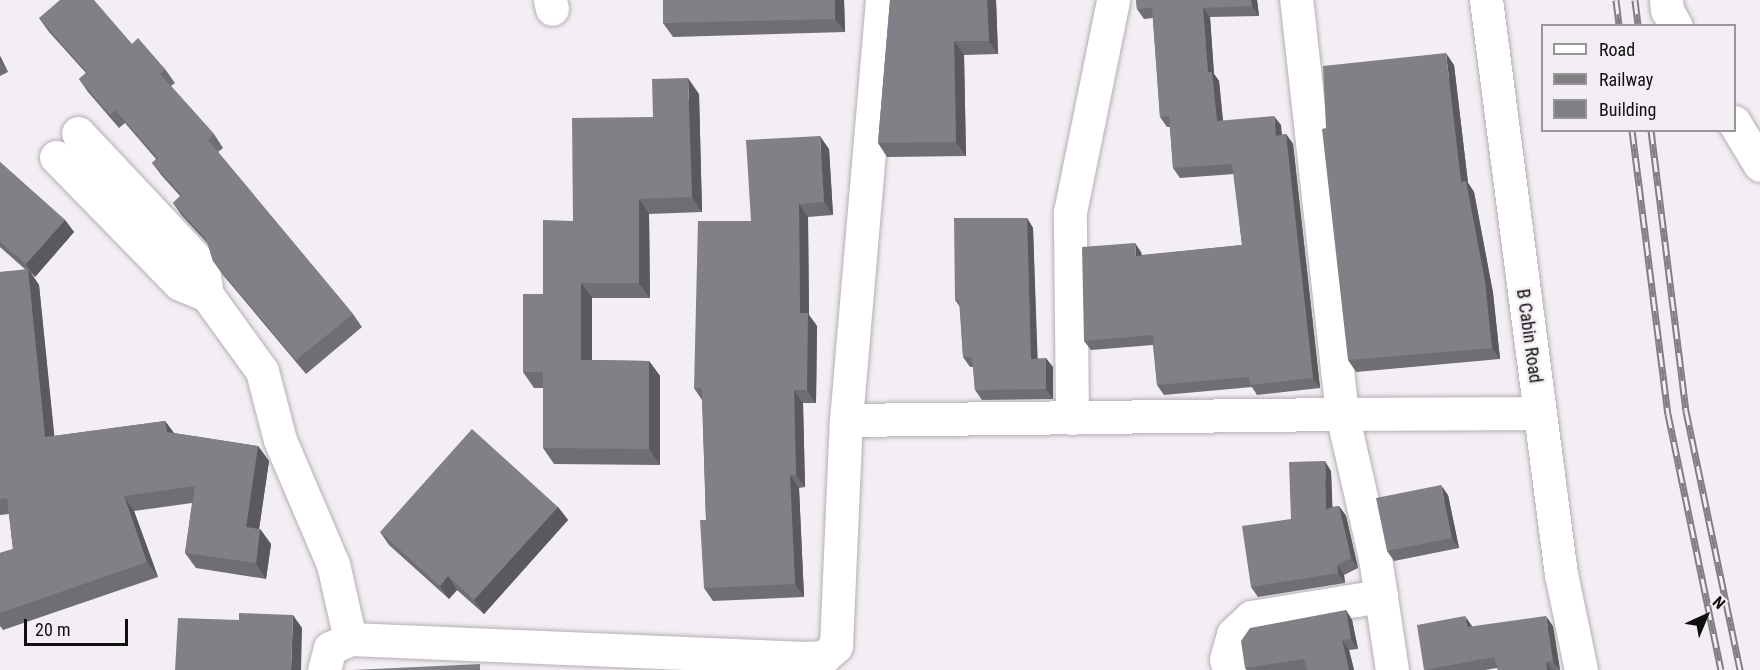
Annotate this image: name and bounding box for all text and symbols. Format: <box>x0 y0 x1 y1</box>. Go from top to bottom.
legend <box>1541 24 1736 132</box>
text: Road <box>1599 39 1635 60</box>
text: Railway <box>1599 69 1653 90</box>
text: Building <box>1599 99 1656 120</box>
street label: B Cabin Road <box>1512 288 1546 384</box>
north arrow <box>1676 586 1736 646</box>
text: N <box>1709 592 1729 613</box>
scale bar <box>27 607 130 645</box>
text: 20 m <box>35 619 70 640</box>

